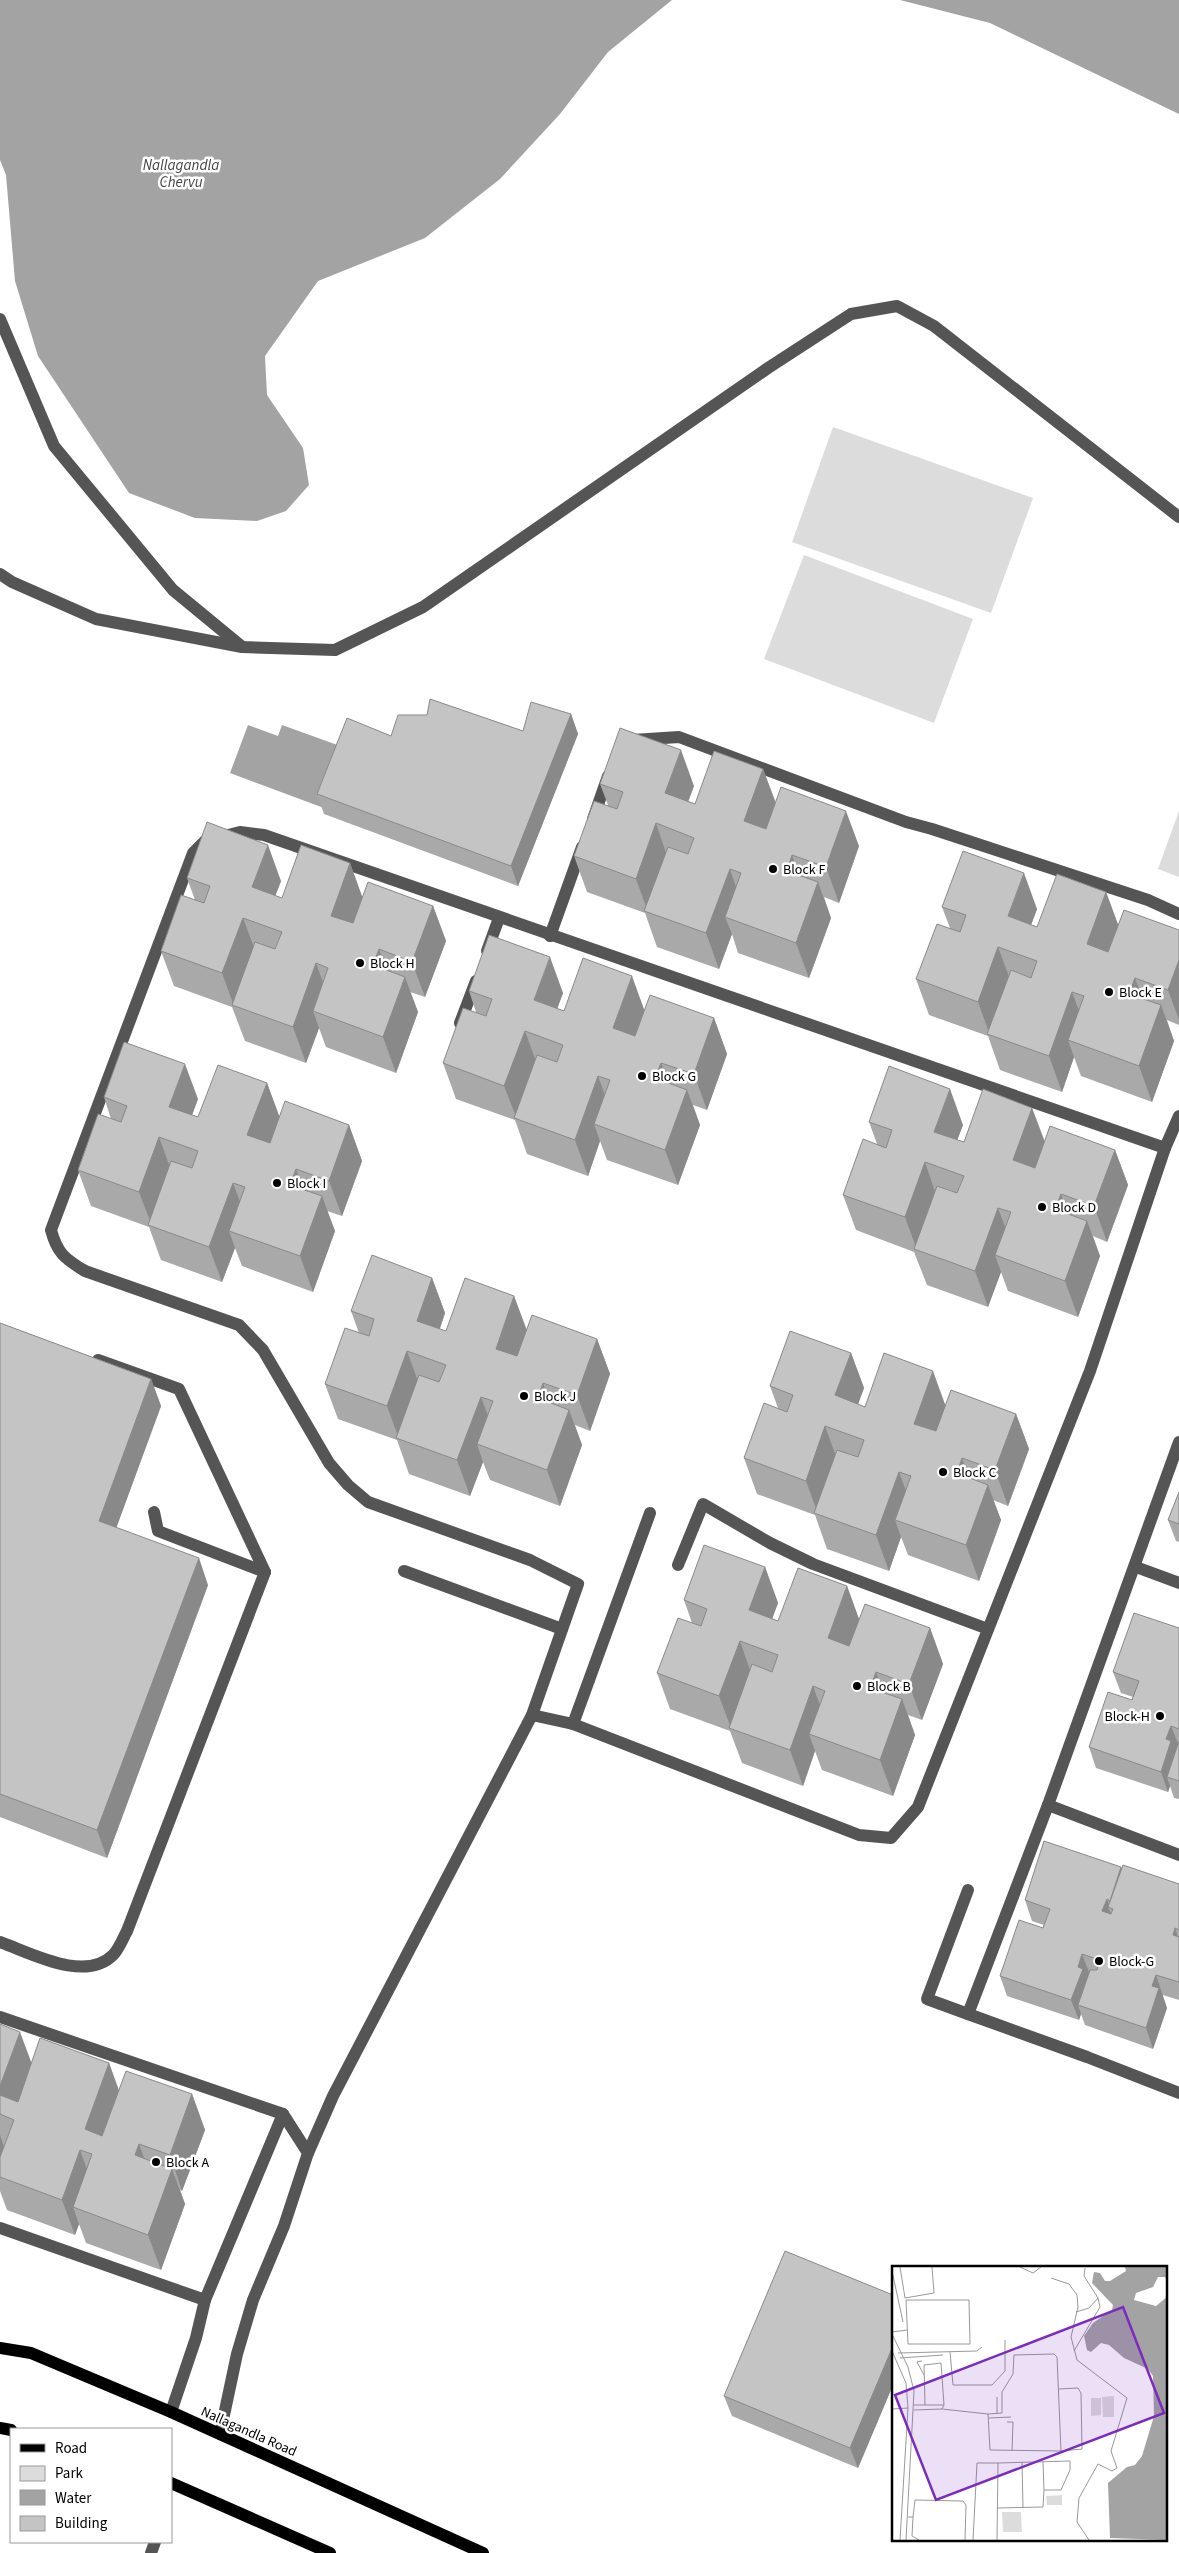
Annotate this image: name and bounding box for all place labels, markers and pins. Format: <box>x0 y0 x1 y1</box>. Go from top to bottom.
place label: Block F <box>783 860 826 880</box>
marker: Block F <box>767 863 779 875</box>
place label: Block H <box>370 954 415 974</box>
marker: Block H <box>354 957 366 969</box>
place label: Block E <box>1119 983 1162 1003</box>
marker: Block E <box>1103 986 1115 998</box>
place label: Block G <box>652 1067 696 1087</box>
marker: Block G <box>636 1070 648 1082</box>
place label: Block I <box>287 1174 326 1194</box>
marker: Block I <box>271 1177 283 1189</box>
place label: Block D <box>1052 1198 1096 1218</box>
marker: Block D <box>1036 1201 1048 1213</box>
place label: Block J <box>534 1387 576 1407</box>
marker: Block J <box>518 1390 530 1402</box>
place label: Block C <box>953 1463 997 1483</box>
marker: Block C <box>937 1466 949 1478</box>
place label: Block B <box>867 1677 911 1697</box>
marker: Block B <box>851 1680 863 1692</box>
place label: Block-H <box>1104 1707 1150 1727</box>
marker: Block-H <box>1154 1710 1166 1722</box>
place label: Block-G <box>1109 1952 1154 1972</box>
marker: Block-G <box>1093 1955 1105 1967</box>
place label: Block A <box>166 2153 210 2173</box>
marker: Block A <box>150 2156 162 2168</box>

